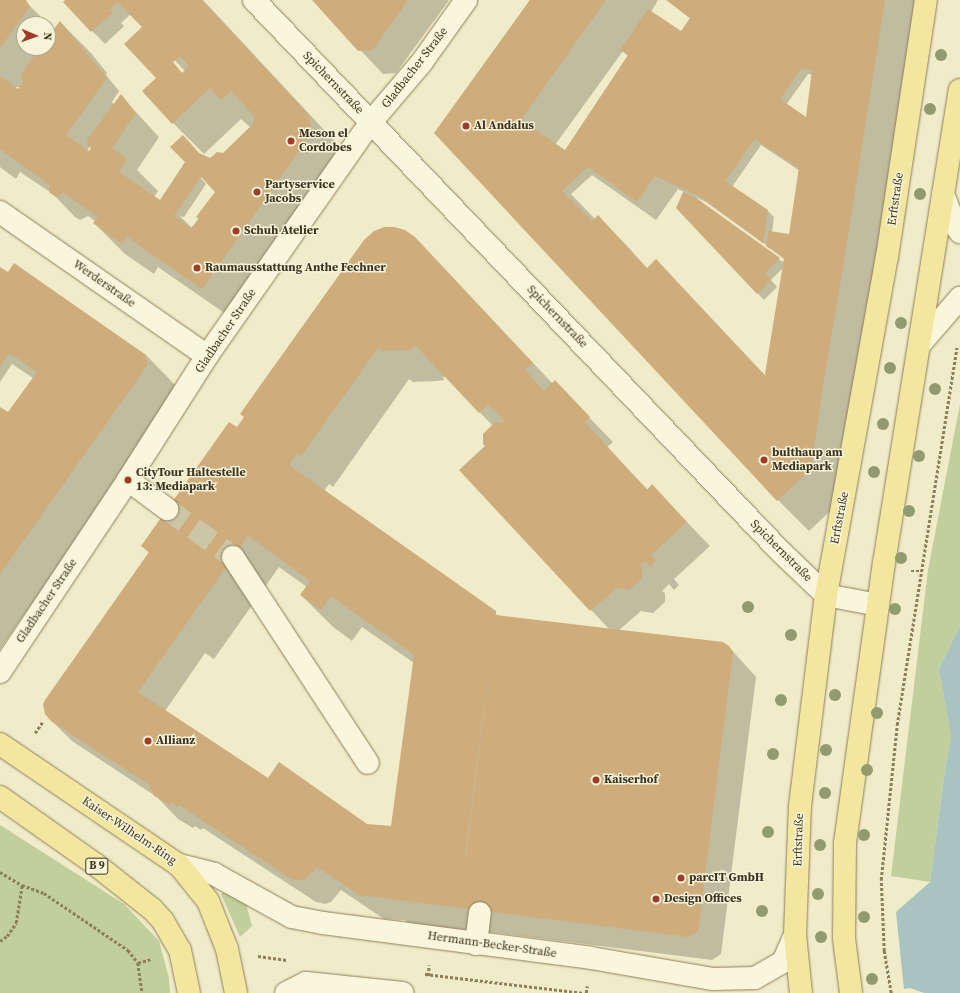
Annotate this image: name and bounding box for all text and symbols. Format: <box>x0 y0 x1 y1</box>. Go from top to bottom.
north arrow <box>16 16 56 56</box>
street label: Gladbacher Straße <box>379 25 451 111</box>
text: N <box>40 32 55 41</box>
street label: Spichernstraße <box>300 49 366 117</box>
place label: Al Andalus <box>474 119 534 133</box>
marker: Al Andalus <box>461 121 471 131</box>
place label: Meson el Cordobes <box>299 127 352 155</box>
marker: Meson el Cordobes <box>286 136 296 146</box>
street label: Erftstraße <box>885 172 907 226</box>
place label: Partyservice Jacobs <box>265 178 335 206</box>
marker: Partyservice Jacobs <box>252 187 262 197</box>
place label: Schuh Atelier <box>244 224 319 238</box>
marker: Schuh Atelier <box>231 226 241 236</box>
street label: Werderstraße <box>70 257 138 311</box>
place label: Raumausstattung Anthe Fechner <box>205 261 386 275</box>
marker: Raumausstattung Anthe Fechner <box>192 263 202 273</box>
street label: Spichernstraße <box>524 283 590 351</box>
street label: Gladbacher Straße <box>192 286 260 376</box>
place label: bulthaup am Mediapark <box>772 446 843 474</box>
marker: bulthaup am Mediapark <box>759 455 769 465</box>
place label: CityTour Haltestelle 13: Mediapark <box>136 466 246 494</box>
marker: CityTour Haltestelle 13: Mediapark <box>123 475 133 485</box>
street label: Erftstraße <box>828 490 852 546</box>
street label: Spichernstraße <box>747 517 815 585</box>
street label: Gladbacher Straße <box>13 556 81 646</box>
place label: Allianz <box>156 734 195 748</box>
marker: Allianz <box>143 736 153 746</box>
place label: Kaiserhof <box>604 773 658 787</box>
marker: Kaiserhof <box>591 775 601 785</box>
street label: Kaiser-Wilhelm-Ring <box>79 794 179 868</box>
street label: Erftstraße <box>791 813 807 867</box>
road number: B 9 <box>85 857 109 875</box>
place label: parcIT GmbH <box>689 871 764 885</box>
marker: parcIT GmbH <box>676 873 686 883</box>
place label: Design Offices <box>664 892 742 906</box>
marker: Design Offices <box>651 894 661 904</box>
street label: Hermann-Becker-Straße <box>427 929 557 961</box>

